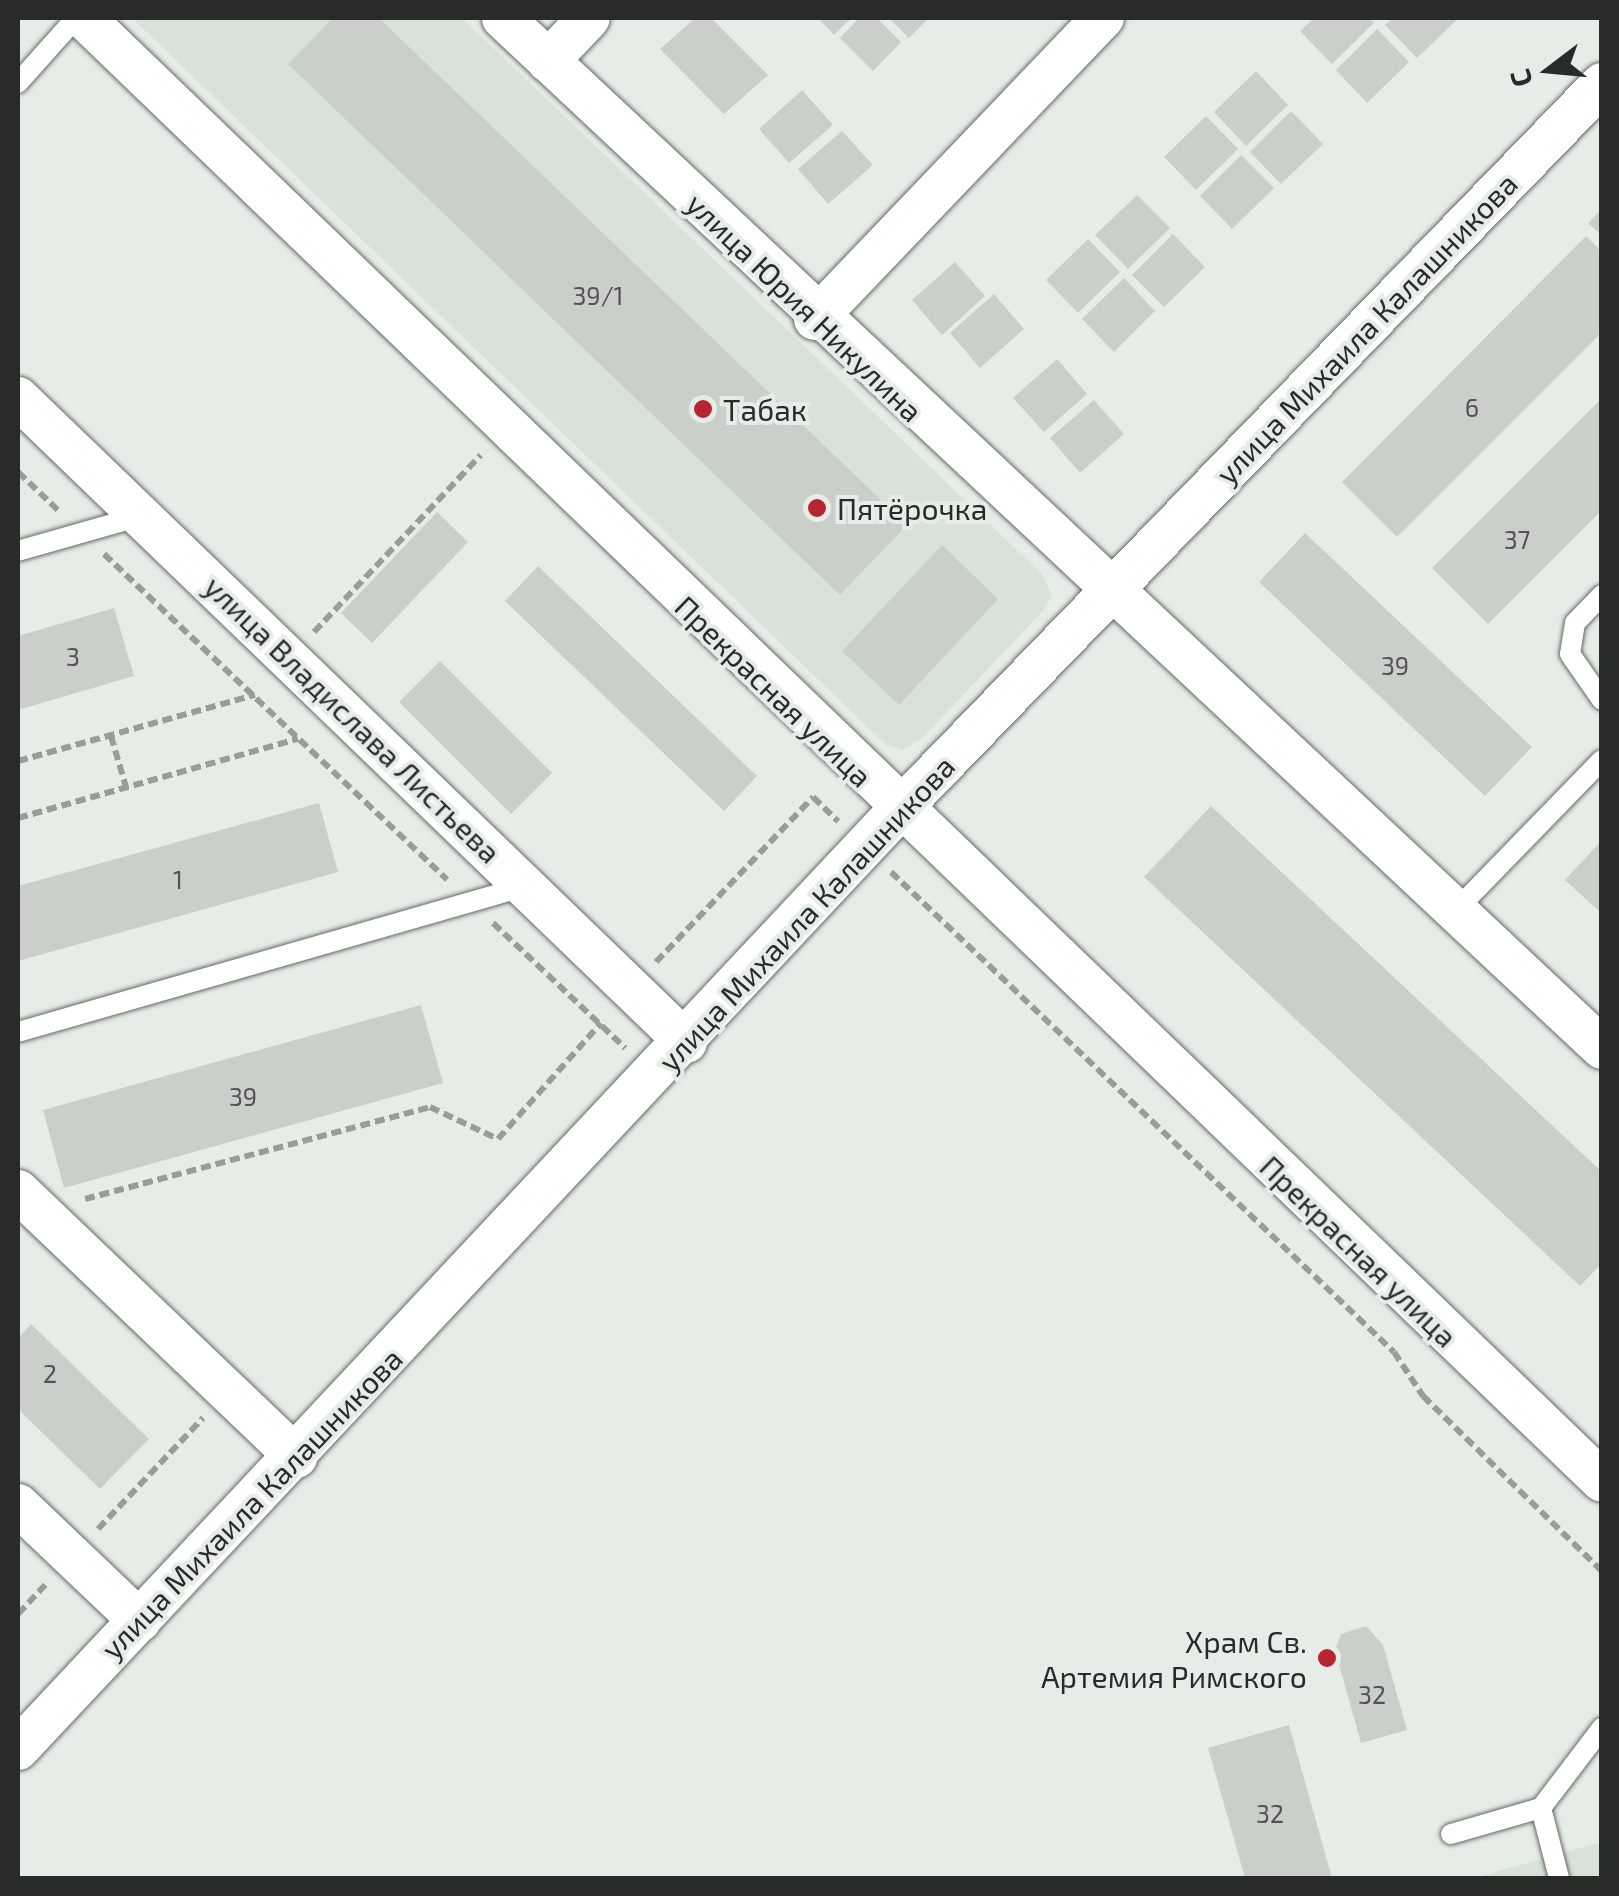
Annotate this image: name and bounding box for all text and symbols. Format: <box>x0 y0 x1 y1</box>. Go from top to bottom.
north arrow <box>1499 20 1599 120</box>
text: С <box>1502 66 1539 91</box>
street label: улица Михаила Калашникова <box>1208 165 1524 491</box>
street label: улица Юрия Никулина <box>680 185 930 429</box>
house number: 39/1 <box>572 280 624 310</box>
place label: Табак <box>723 391 807 427</box>
house number: 6 <box>1465 392 1479 422</box>
marker: Табак <box>692 398 714 420</box>
place label: Пятёрочка <box>837 490 987 526</box>
marker: Пятёрочка <box>806 497 828 519</box>
house number: 37 <box>1504 524 1530 554</box>
street label: улица Владислава Листьева <box>198 568 508 870</box>
street label: Прекрасная улица <box>668 588 880 794</box>
house number: 3 <box>66 641 80 671</box>
house number: 39 <box>1381 650 1409 680</box>
street label: улица Михаила Калашникова <box>650 748 962 1078</box>
house number: 1 <box>173 864 183 894</box>
house number: 39 <box>229 1081 257 1111</box>
street label: Прекрасная улица <box>1253 1148 1465 1354</box>
street label: улица Михаила Калашникова <box>93 1340 409 1666</box>
house number: 2 <box>43 1358 57 1388</box>
place label: Храм Св. Артемия Римского <box>1041 1623 1307 1694</box>
marker: Храм Св. Артемия Римского <box>1316 1647 1338 1669</box>
house number: 32 <box>1358 1679 1386 1709</box>
house number: 32 <box>1256 1798 1284 1828</box>

